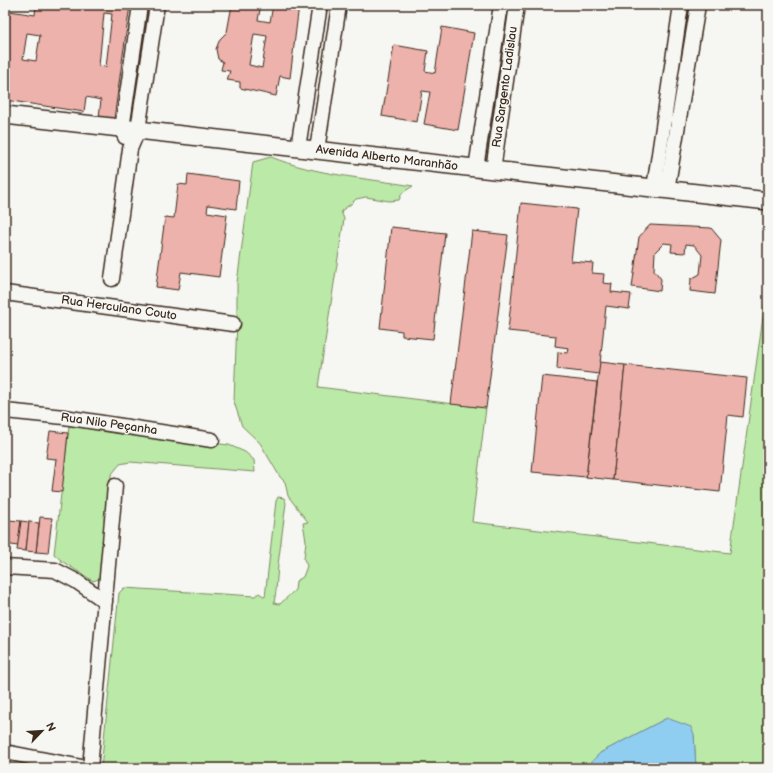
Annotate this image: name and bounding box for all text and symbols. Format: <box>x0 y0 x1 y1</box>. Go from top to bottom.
street label: Rua Sargento Ladislau <box>489 25 521 149</box>
street label: Avenida Alberto Maranhão <box>315 142 459 174</box>
street label: Rua Herculano Couto <box>60 292 178 324</box>
street label: Rua Nilo Peçanha <box>60 410 158 438</box>
north arrow <box>22 711 62 751</box>
text: N <box>43 720 58 733</box>

